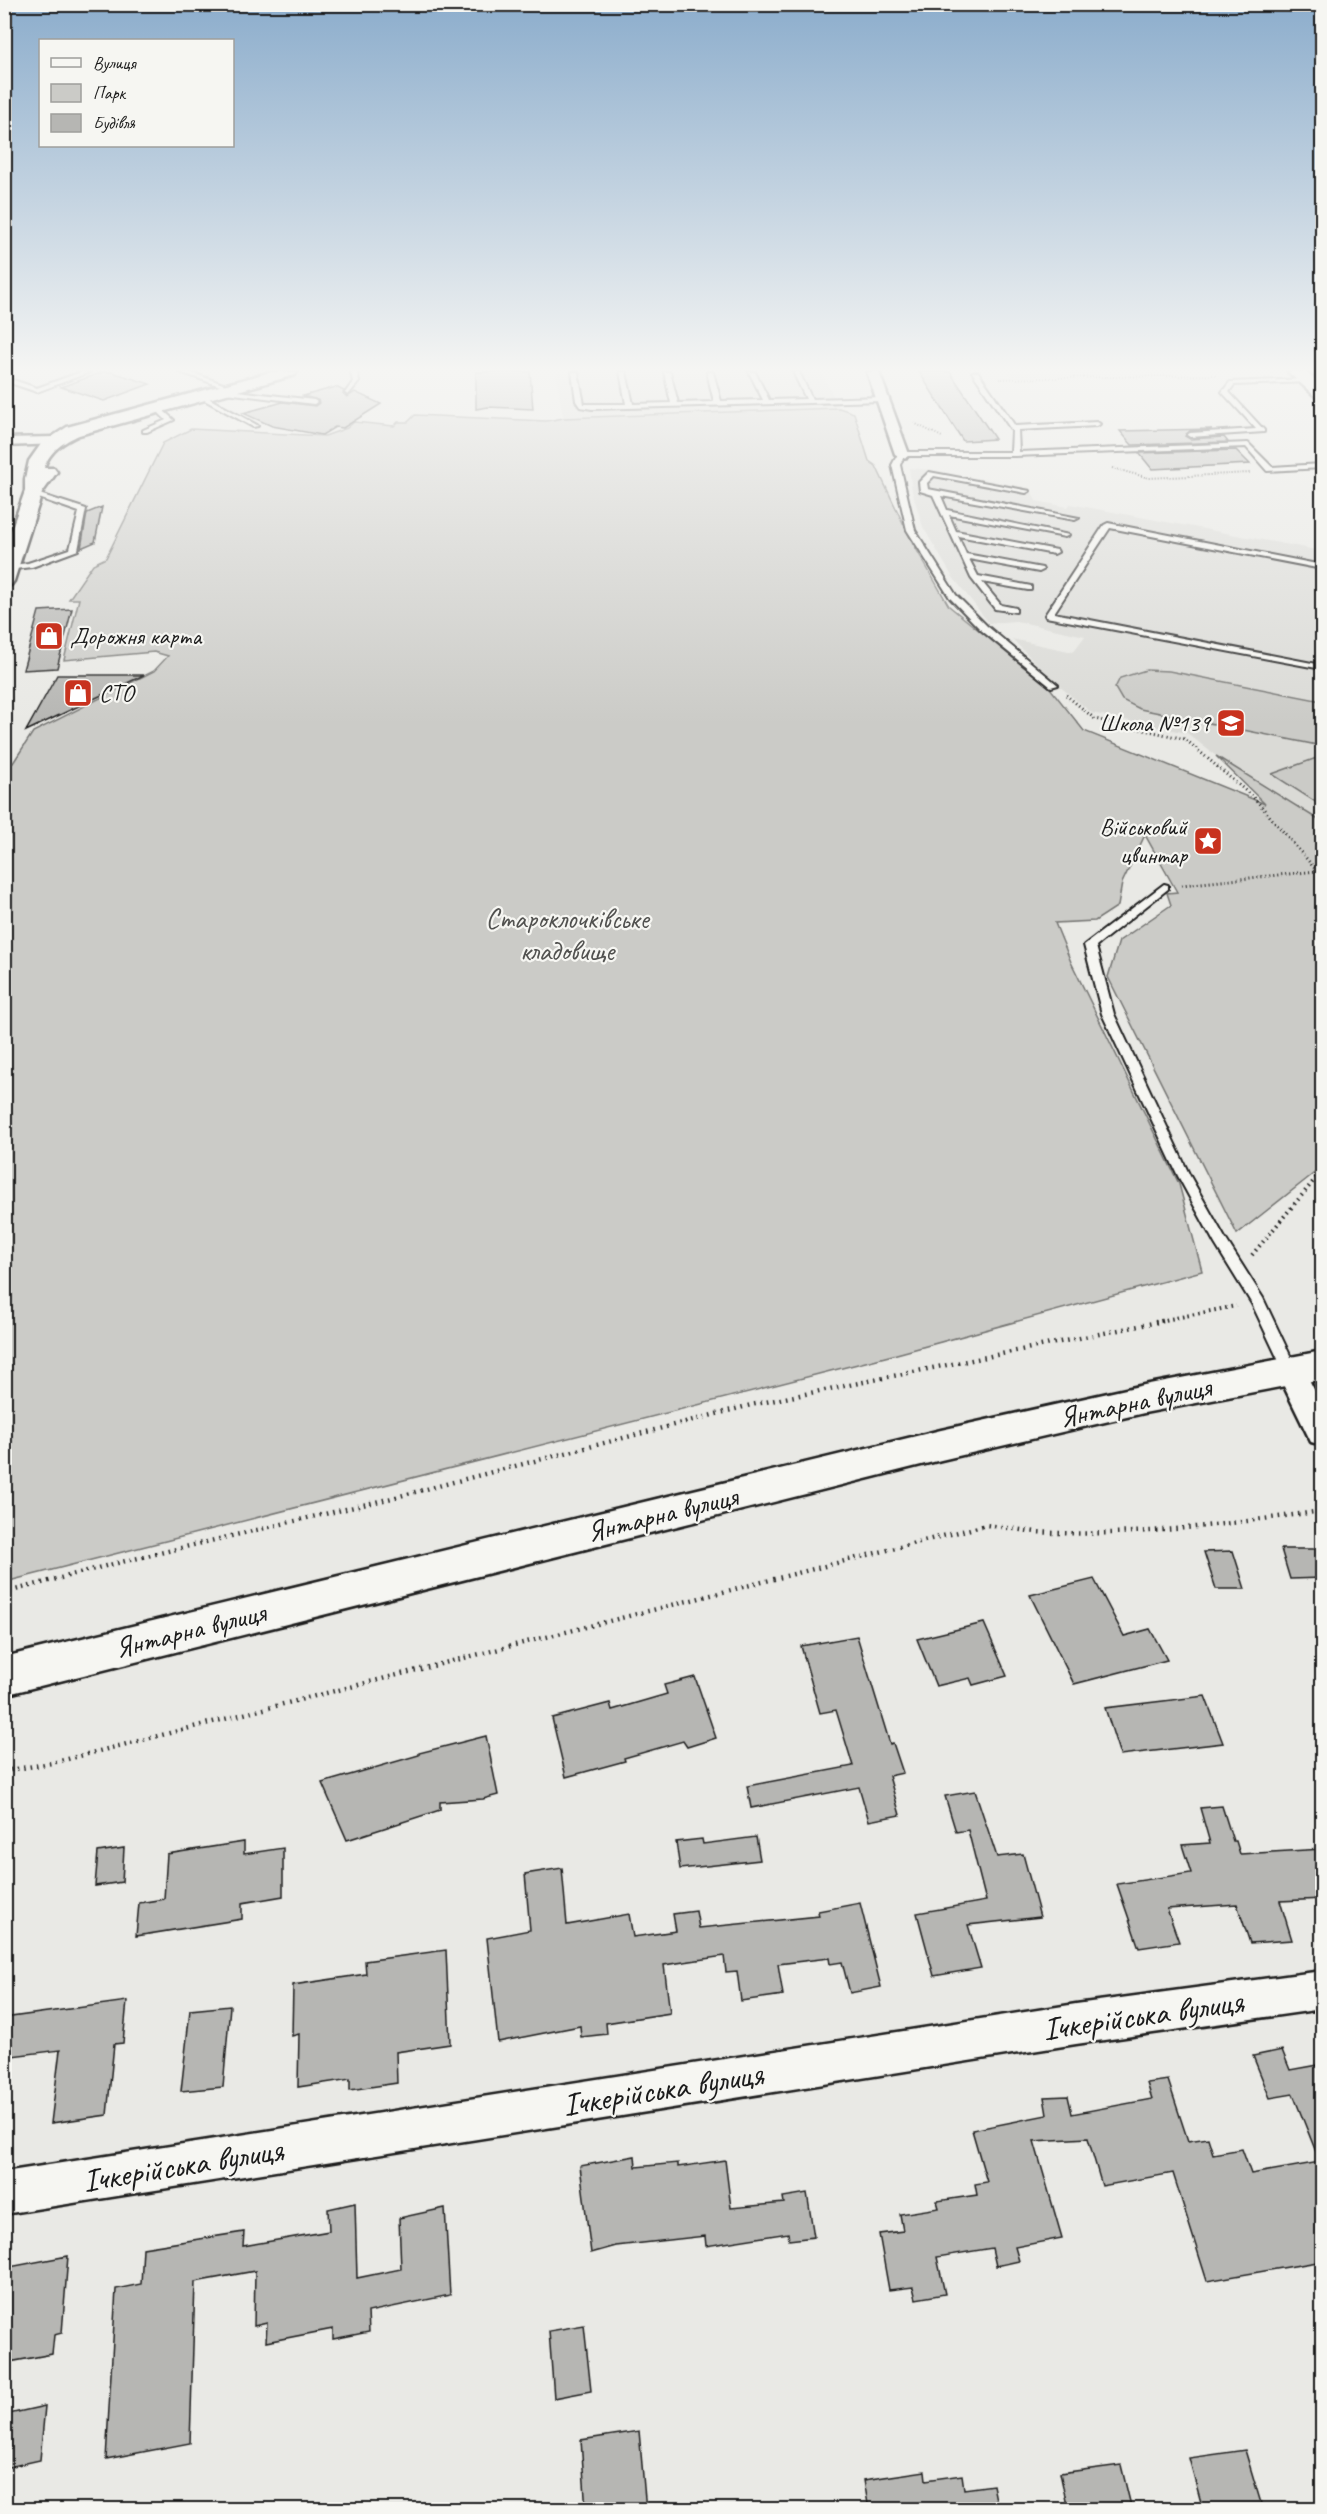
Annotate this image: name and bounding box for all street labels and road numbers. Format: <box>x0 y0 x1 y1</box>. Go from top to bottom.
street label: Янтарна вулиця <box>1056 1368 1216 1435</box>
street label: Янтарна вулиця <box>583 1478 743 1550</box>
street label: Янтарна вулиця <box>111 1594 271 1666</box>
street label: Ічкерійська вулиця <box>1040 1980 1247 2050</box>
street label: Ічкерійська вулиця <box>560 2052 767 2126</box>
street label: Ічкерійська вулиця <box>80 2128 287 2202</box>

